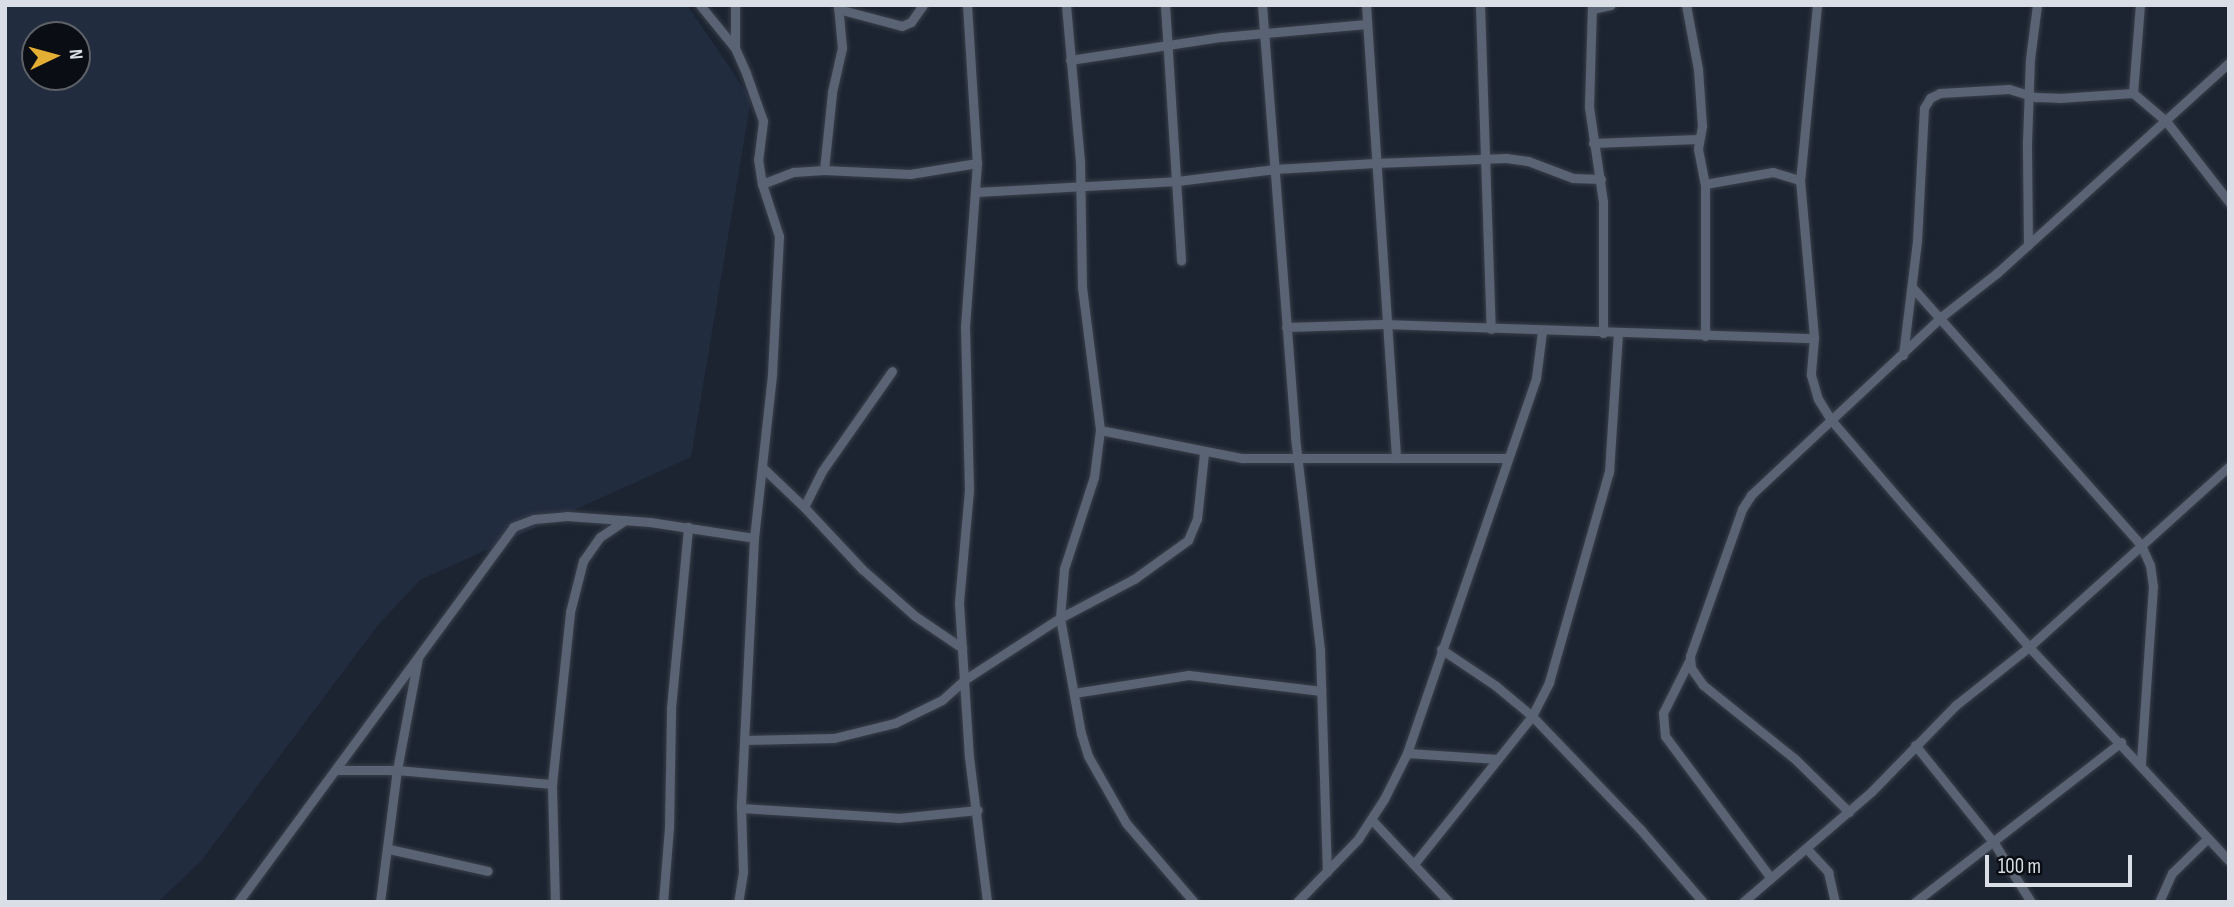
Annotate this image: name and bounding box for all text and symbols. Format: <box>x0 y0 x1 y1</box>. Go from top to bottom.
north arrow <box>21 21 91 91</box>
text: N <box>64 48 87 60</box>
scale bar <box>1989 841 2136 885</box>
text: 100 m <box>1998 854 2041 879</box>

